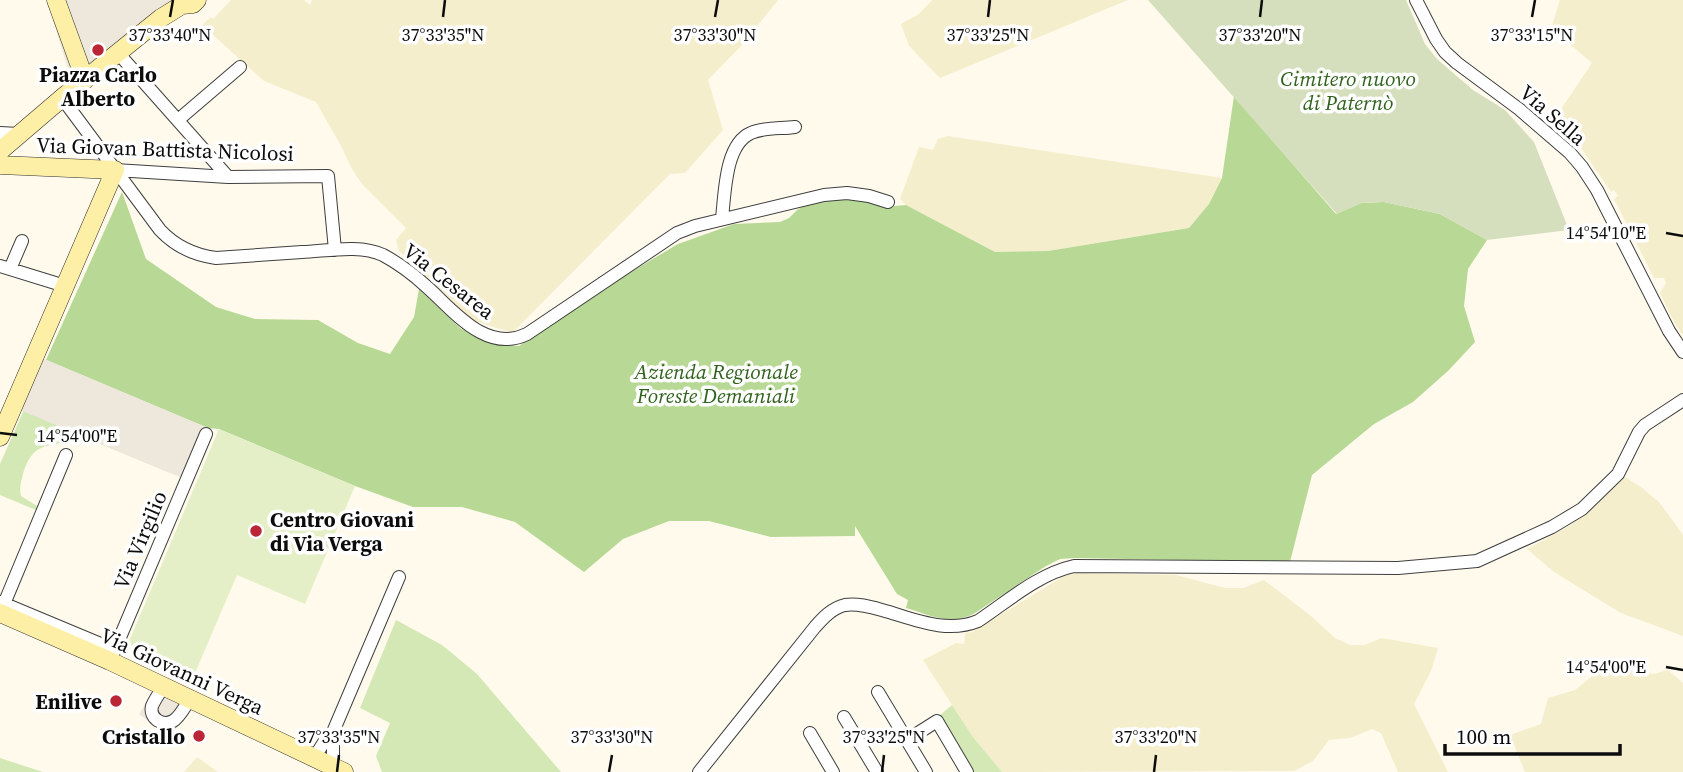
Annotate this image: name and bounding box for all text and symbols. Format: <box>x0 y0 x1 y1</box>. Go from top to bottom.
text: 37°33'40"N <box>129 22 211 47</box>
text: 37°33'35"N <box>402 22 484 47</box>
text: 37°33'30"N <box>674 22 756 47</box>
text: 37°33'25"N <box>947 22 1029 47</box>
text: 37°33'20"N <box>1219 22 1301 47</box>
text: 37°33'15"N <box>1491 22 1573 47</box>
marker: Piazza Carlo Alberto <box>90 42 106 58</box>
place label: Piazza Carlo Alberto <box>39 60 157 113</box>
park label: Cimitero nuovo di Paternò <box>1280 64 1416 117</box>
street label: Via Sella <box>1513 78 1593 152</box>
street label: Via Giovan Battista Nicolosi <box>36 130 294 168</box>
text: 14°54'10"E <box>1566 220 1646 245</box>
street label: Via Cesarea <box>397 236 501 326</box>
park label: Azienda Regionale Foreste Demaniali <box>633 357 798 410</box>
text: 14°54'00"E <box>37 423 117 448</box>
street label: Via Virgilio <box>106 486 174 594</box>
place label: Centro Giovani di Via Verga <box>270 505 414 558</box>
marker: Centro Giovani di Via Verga <box>248 523 264 539</box>
street label: Via Giovanni Verga <box>95 620 269 722</box>
text: 14°54'00"E <box>1566 654 1646 679</box>
place label: Enilive <box>35 687 102 716</box>
marker: Enilive <box>108 693 124 709</box>
scale bar <box>1445 712 1620 756</box>
place label: Cristallo <box>102 722 185 751</box>
text: 100 m <box>1456 722 1511 751</box>
text: 37°33'35"N <box>298 724 380 749</box>
text: 37°33'30"N <box>571 724 653 749</box>
text: 37°33'25"N <box>843 724 925 749</box>
text: 37°33'20"N <box>1115 724 1197 749</box>
marker: Cristallo <box>191 728 207 744</box>

